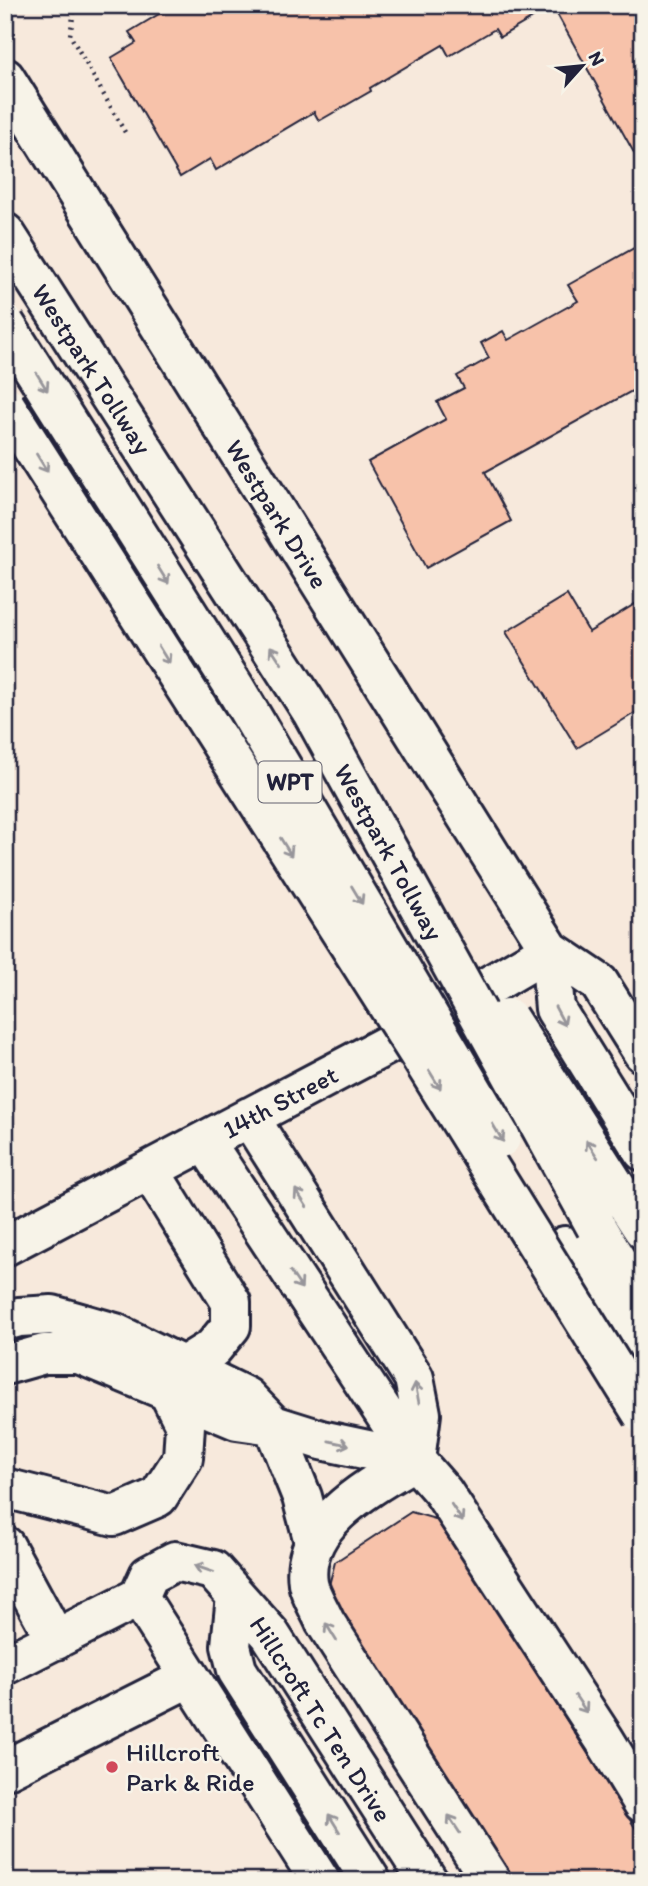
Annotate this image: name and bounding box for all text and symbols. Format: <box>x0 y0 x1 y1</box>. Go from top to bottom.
north arrow <box>546 32 616 102</box>
text: N <box>584 48 610 69</box>
street label: Westpark Tollway <box>25 278 159 460</box>
one-way arrow <box>34 372 49 391</box>
street label: Westpark Drive <box>218 434 336 594</box>
one-way arrow <box>34 453 49 472</box>
one-way arrow <box>156 564 170 584</box>
one-way arrow <box>158 644 172 664</box>
one-way arrow <box>268 646 283 665</box>
street label: Westpark Tollway <box>327 758 451 946</box>
road number: WPT <box>258 762 322 802</box>
one-way arrow <box>280 836 294 856</box>
one-way arrow <box>350 884 364 904</box>
one-way arrow <box>554 1005 568 1026</box>
street label: 14th Street <box>217 1058 343 1146</box>
one-way arrow <box>427 1070 442 1089</box>
one-way arrow <box>491 1122 505 1142</box>
one-way arrow <box>584 1139 598 1159</box>
one-way arrow <box>294 1188 308 1208</box>
one-way arrow <box>289 1270 303 1290</box>
one-way arrow <box>409 1382 423 1405</box>
one-way arrow <box>327 1437 350 1451</box>
one-way arrow <box>451 1503 465 1523</box>
one-way arrow <box>194 1562 216 1574</box>
street label: Hillcroft Tc Ten Drive <box>243 1610 399 1828</box>
one-way arrow <box>324 1622 338 1642</box>
one-way arrow <box>574 1694 588 1713</box>
place label: Hillcroft Park & Ride <box>126 1736 255 1798</box>
marker: Hillcroft Park & Ride <box>104 1759 120 1775</box>
one-way arrow <box>327 1814 342 1833</box>
one-way arrow <box>446 1814 460 1834</box>

